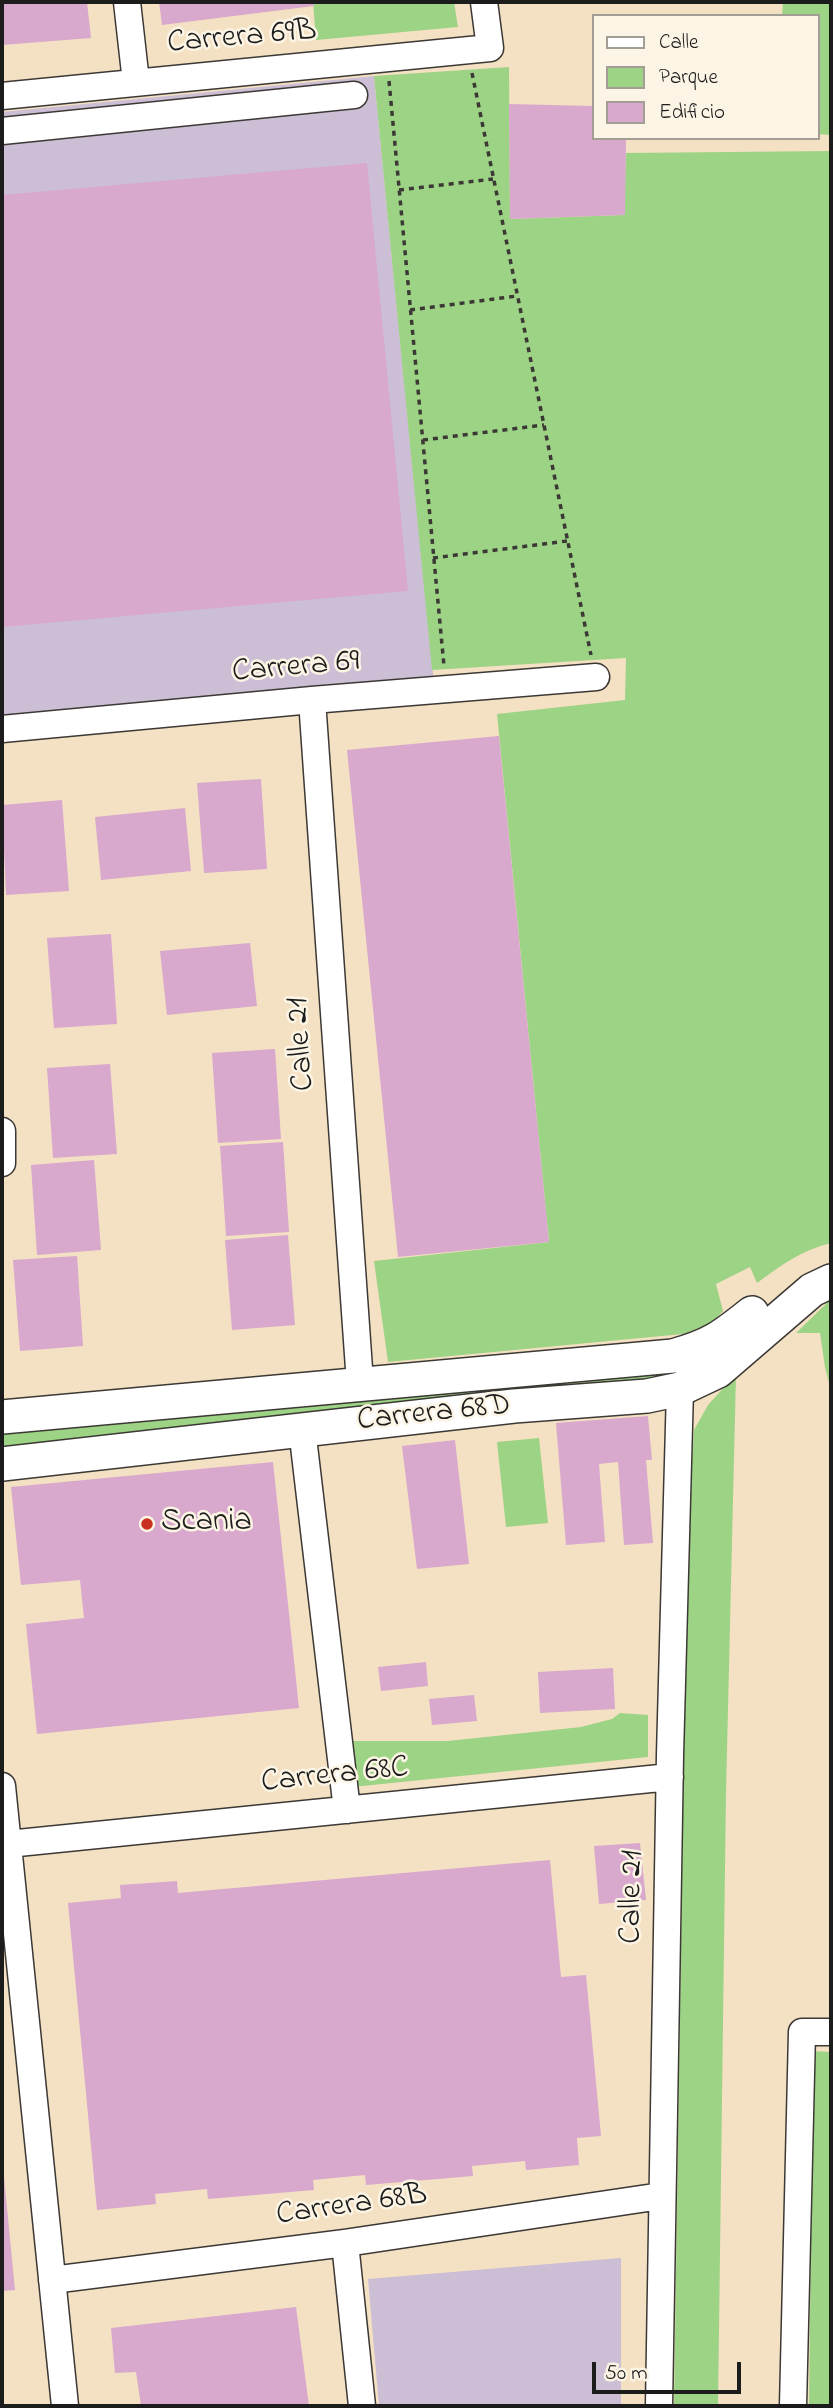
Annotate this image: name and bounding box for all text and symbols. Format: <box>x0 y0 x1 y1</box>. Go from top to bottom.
street label: Carrera 69B <box>166 13 318 65</box>
legend <box>592 14 819 140</box>
text: Calle <box>659 28 698 58</box>
text: Parque <box>659 63 718 93</box>
text: Edificio <box>659 98 725 128</box>
street label: Carrera 69 <box>231 644 361 694</box>
street label: Calle 21 <box>281 996 325 1092</box>
street label: Carrera 68D <box>356 1388 512 1442</box>
place label: Scania <box>161 1505 252 1543</box>
marker: Scania <box>139 1516 155 1532</box>
street label: Carrera 68C <box>259 1750 411 1804</box>
street label: Calle 21 <box>614 1850 654 1944</box>
street label: Carrera 68B <box>274 2177 430 2237</box>
scale bar <box>595 2348 744 2392</box>
text: 50 m <box>605 2359 648 2389</box>

